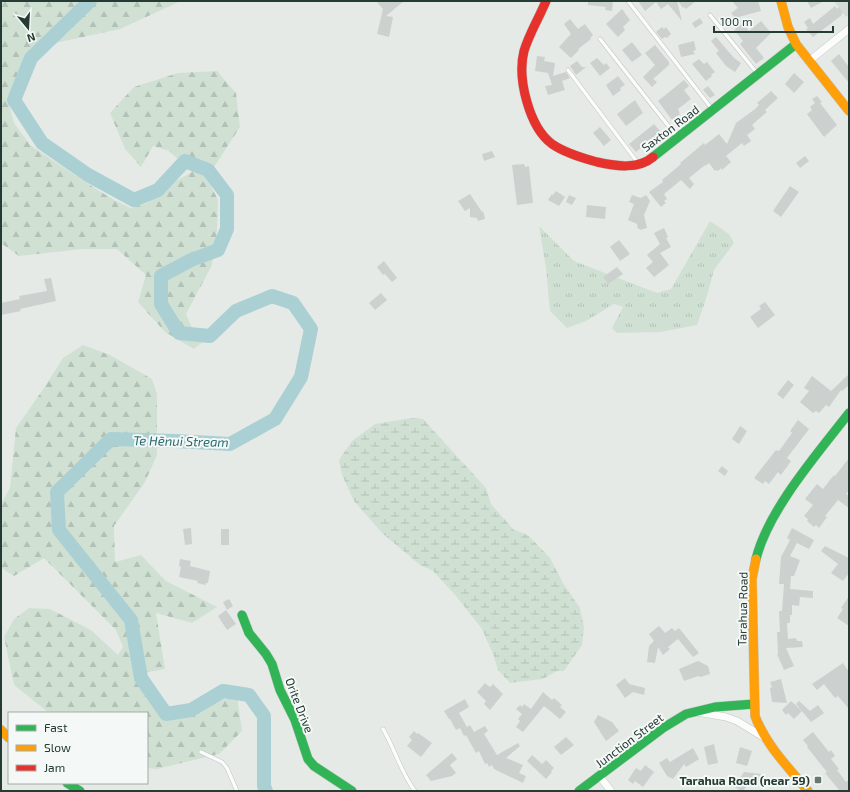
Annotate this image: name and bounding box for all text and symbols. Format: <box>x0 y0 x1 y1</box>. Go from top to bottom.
north arrow <box>8 8 48 48</box>
scale bar <box>714 8 833 34</box>
text: 100 m <box>720 14 752 28</box>
text: N <box>25 31 37 45</box>
street label: Saxton Road <box>638 102 702 154</box>
water label: Te Hēnui Stream <box>133 432 229 450</box>
street label: Tarahua Road <box>734 572 750 646</box>
street label: Orite Drive <box>283 675 317 735</box>
street label: Junction Street <box>592 710 666 770</box>
legend <box>8 712 148 784</box>
text: Fast <box>44 720 68 734</box>
text: Slow <box>44 740 71 754</box>
text: Jam <box>44 760 65 774</box>
place label: Tarahua Road (near 59) <box>680 773 810 787</box>
marker: Tarahua Road (near 59) <box>813 775 823 785</box>

